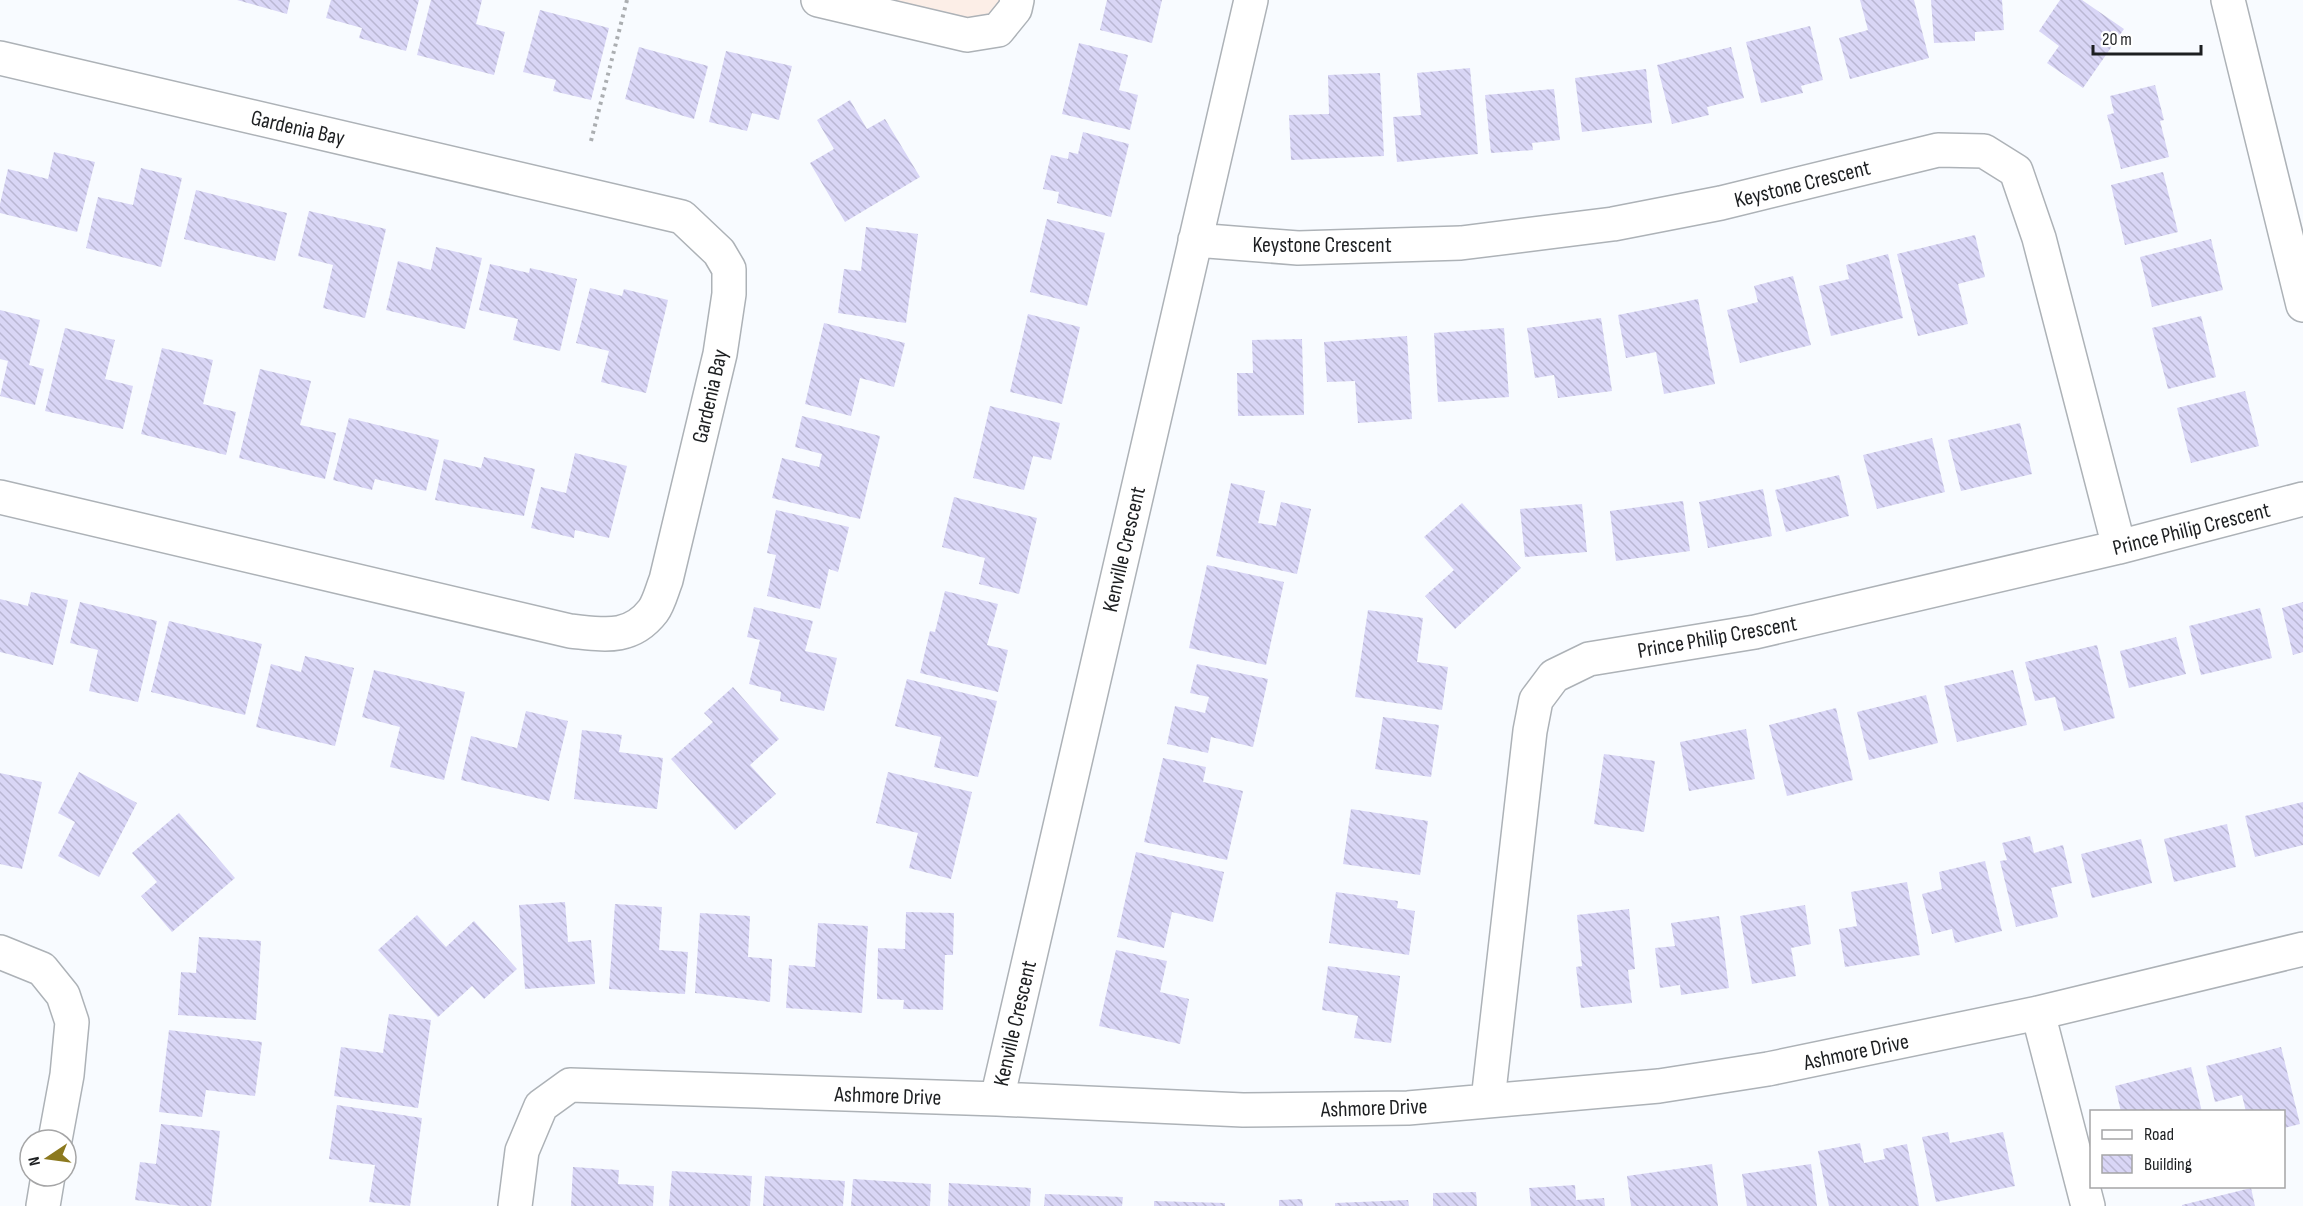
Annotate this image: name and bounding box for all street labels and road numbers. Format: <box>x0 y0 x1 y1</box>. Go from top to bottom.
street label: Gardenia Bay <box>248 105 348 152</box>
street label: Keystone Crescent <box>1732 154 1873 214</box>
street label: Keystone Crescent <box>1252 232 1392 259</box>
street label: Gardenia Bay <box>687 346 734 446</box>
street label: Kenville Crescent <box>1097 484 1152 615</box>
street label: Prince Philip Crescent <box>2110 497 2273 562</box>
street label: Prince Philip Crescent <box>1635 610 1799 665</box>
street label: Kenville Crescent <box>988 958 1043 1089</box>
street label: Ashmore Drive <box>1800 1028 1911 1077</box>
street label: Ashmore Drive <box>833 1081 942 1112</box>
street label: Ashmore Drive <box>1319 1093 1428 1124</box>

